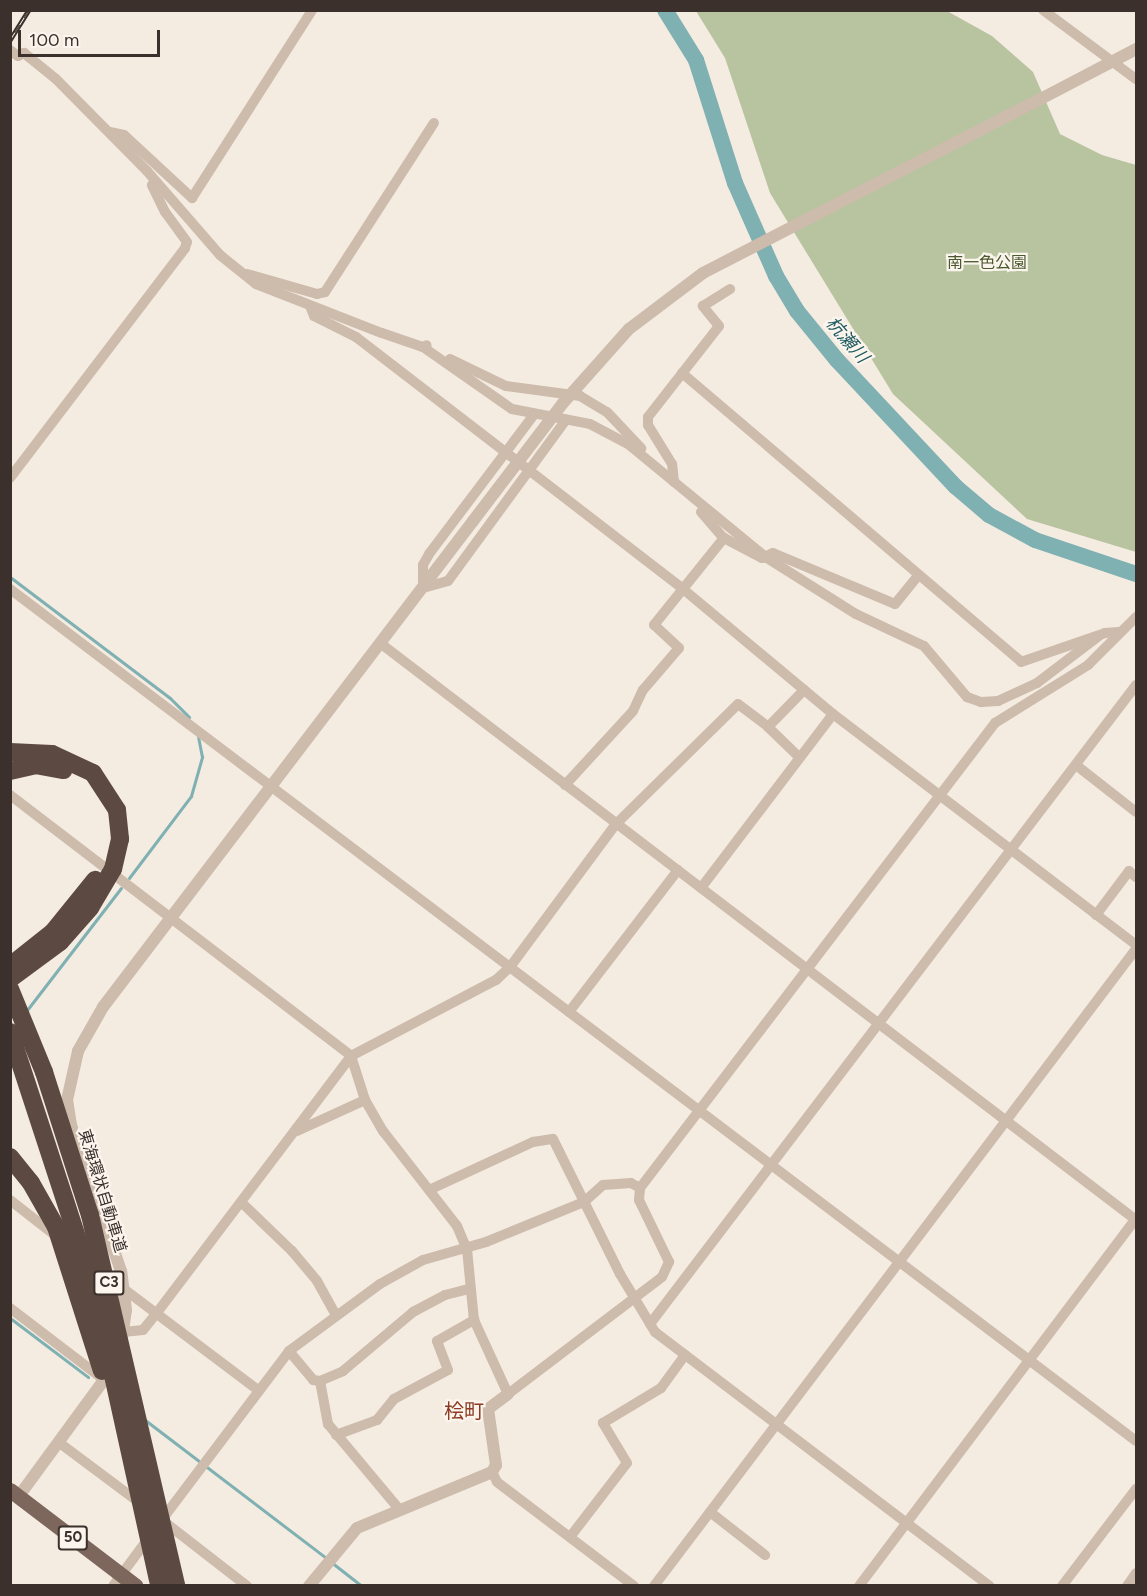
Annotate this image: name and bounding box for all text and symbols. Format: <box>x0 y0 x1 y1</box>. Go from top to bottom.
scale bar <box>21 18 164 56</box>
text: 100 m <box>29 29 79 51</box>
park label: 南一色公園 <box>947 253 1027 273</box>
water label: 杭瀬川 <box>821 313 873 367</box>
street label: 東海環状自動車道 <box>74 1127 130 1255</box>
road number: C3 <box>92 1271 126 1295</box>
district label: 桧町 <box>444 1399 484 1423</box>
road number: 50 <box>56 1526 90 1550</box>

